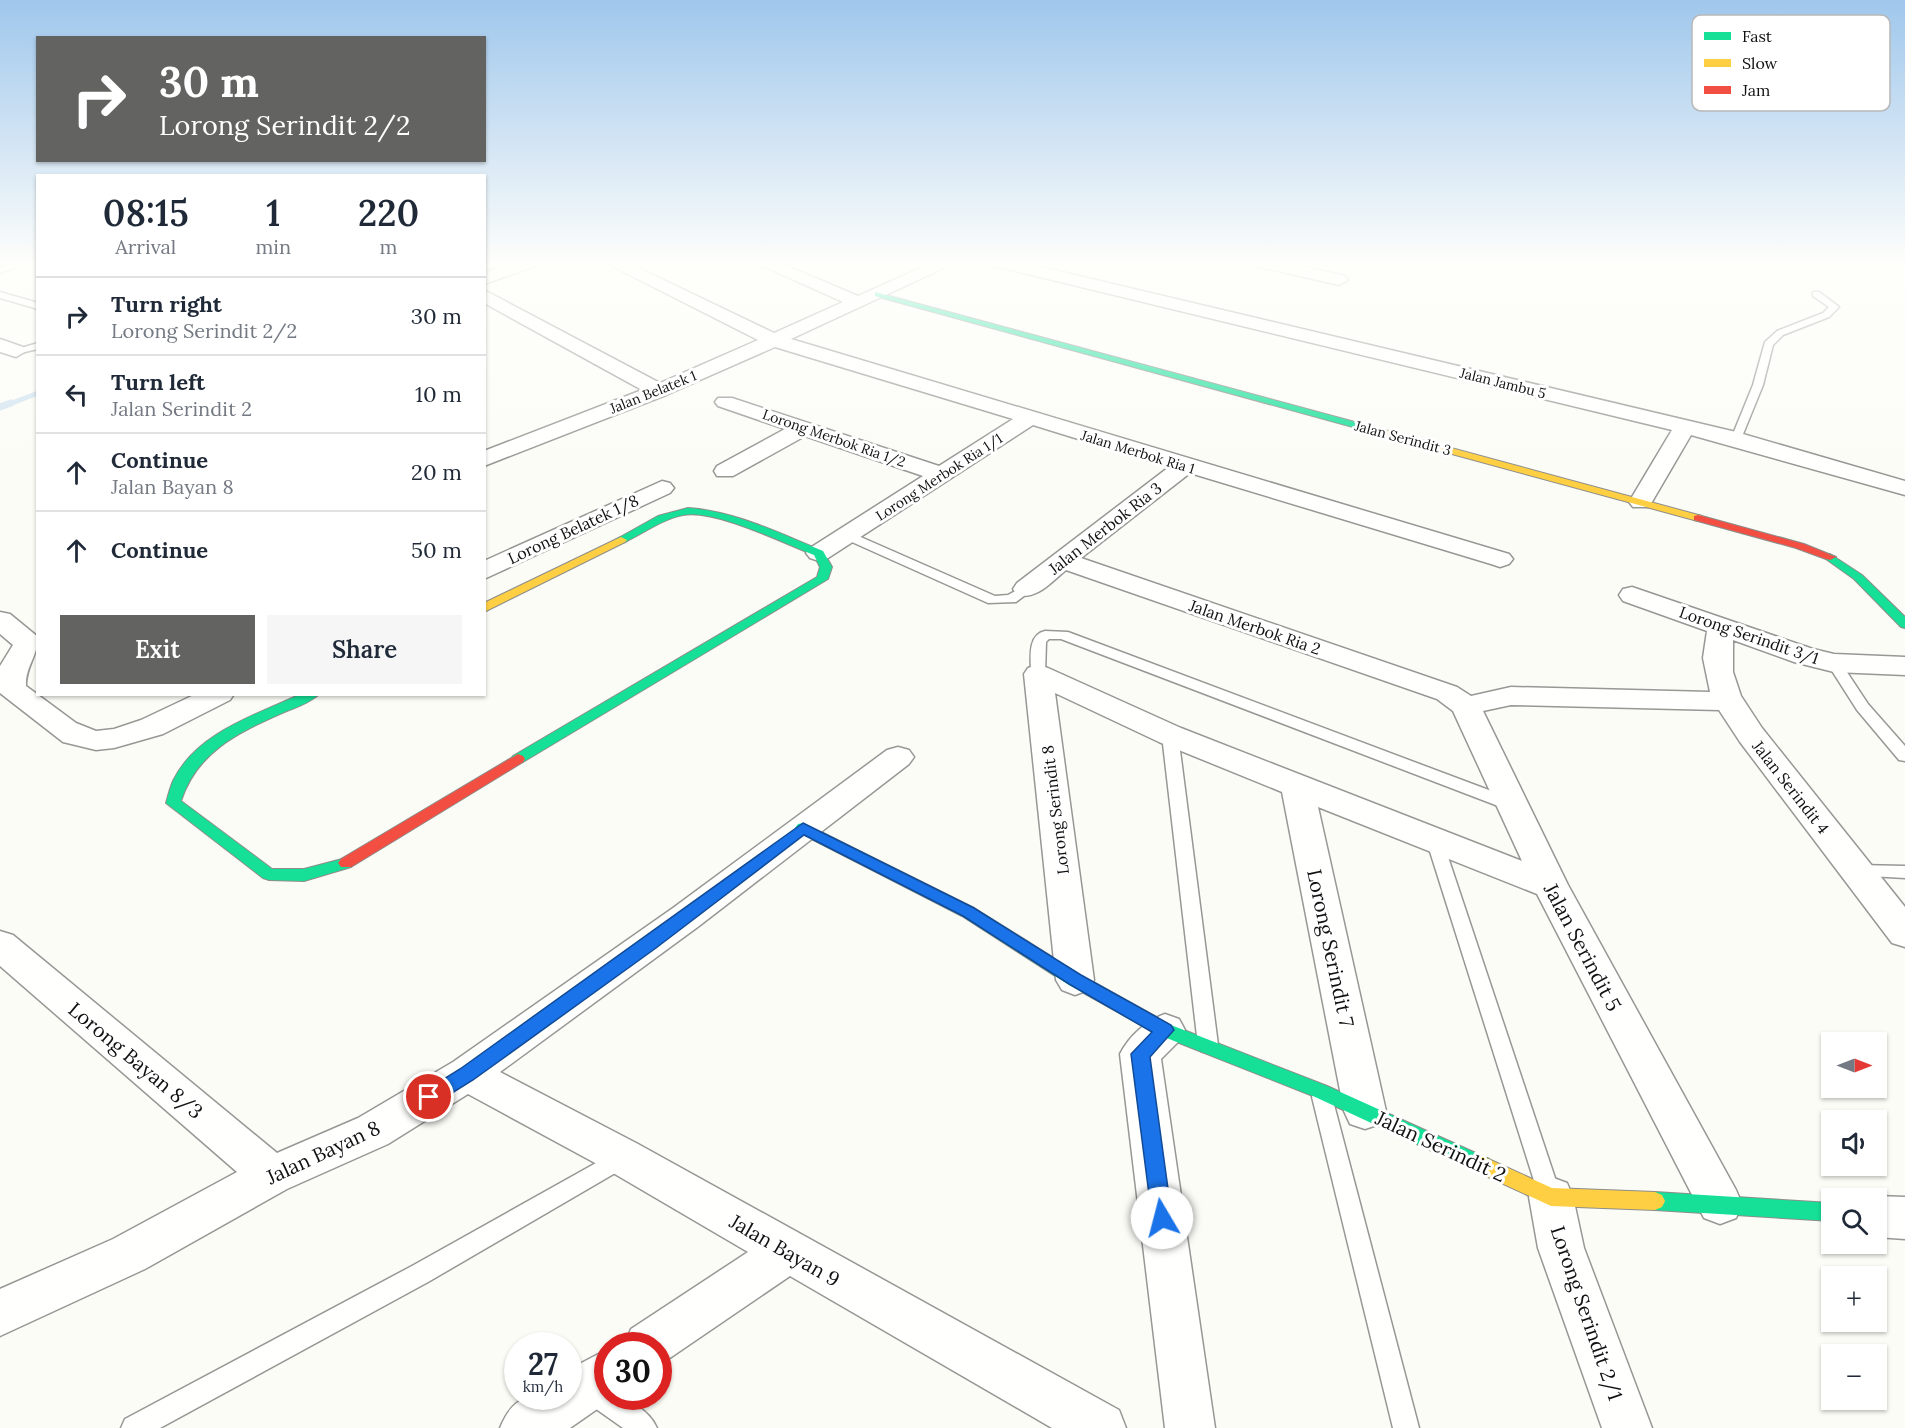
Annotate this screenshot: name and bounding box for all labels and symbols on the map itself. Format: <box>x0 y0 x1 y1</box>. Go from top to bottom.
legend <box>1692 15 1890 111</box>
text: Fast <box>1742 26 1773 46</box>
text: Slow <box>1742 53 1778 73</box>
text: Jam <box>1741 80 1770 100</box>
street label: Jalan Jambu 5 <box>1457 363 1548 402</box>
street label: Jalan Belatek 1 <box>606 366 699 418</box>
street label: Lorong Merbok Ria 1/2 <box>760 405 908 471</box>
street label: Jalan Serindit 3 <box>1352 416 1453 460</box>
street label: Jalan Merbok Ria 1 <box>1078 426 1197 478</box>
street label: Lorong Merbok Ria 1/1 <box>872 429 1006 525</box>
street label: Jalan Merbok Ria 3 <box>1044 478 1166 579</box>
street label: Lorong Belatek 1/8 <box>504 490 642 569</box>
street label: Jalan Merbok Ria 2 <box>1186 595 1323 659</box>
street label: Lorong Serindit 3/1 <box>1676 602 1822 669</box>
street label: Jalan Serindit 4 <box>1748 736 1834 838</box>
street label: Lorong Serindit 8 <box>1037 744 1073 876</box>
street label: Lorong Serindit 7 <box>1302 867 1360 1029</box>
street label: Jalan Serindit 5 <box>1538 878 1627 1015</box>
street label: Lorong Bayan 8/3 <box>63 996 208 1124</box>
north arrow <box>1821 1032 1887 1098</box>
pin <box>403 1071 454 1122</box>
street label: Jalan Serindit 2 <box>1371 1104 1510 1187</box>
street label: Jalan Bayan 8 <box>261 1115 384 1190</box>
position arrow <box>1130 1186 1194 1250</box>
street label: Jalan Bayan 9 <box>725 1208 845 1292</box>
street label: Lorong Serindit 2/1 <box>1544 1223 1629 1404</box>
speed limit sign: 30 <box>594 1332 672 1410</box>

